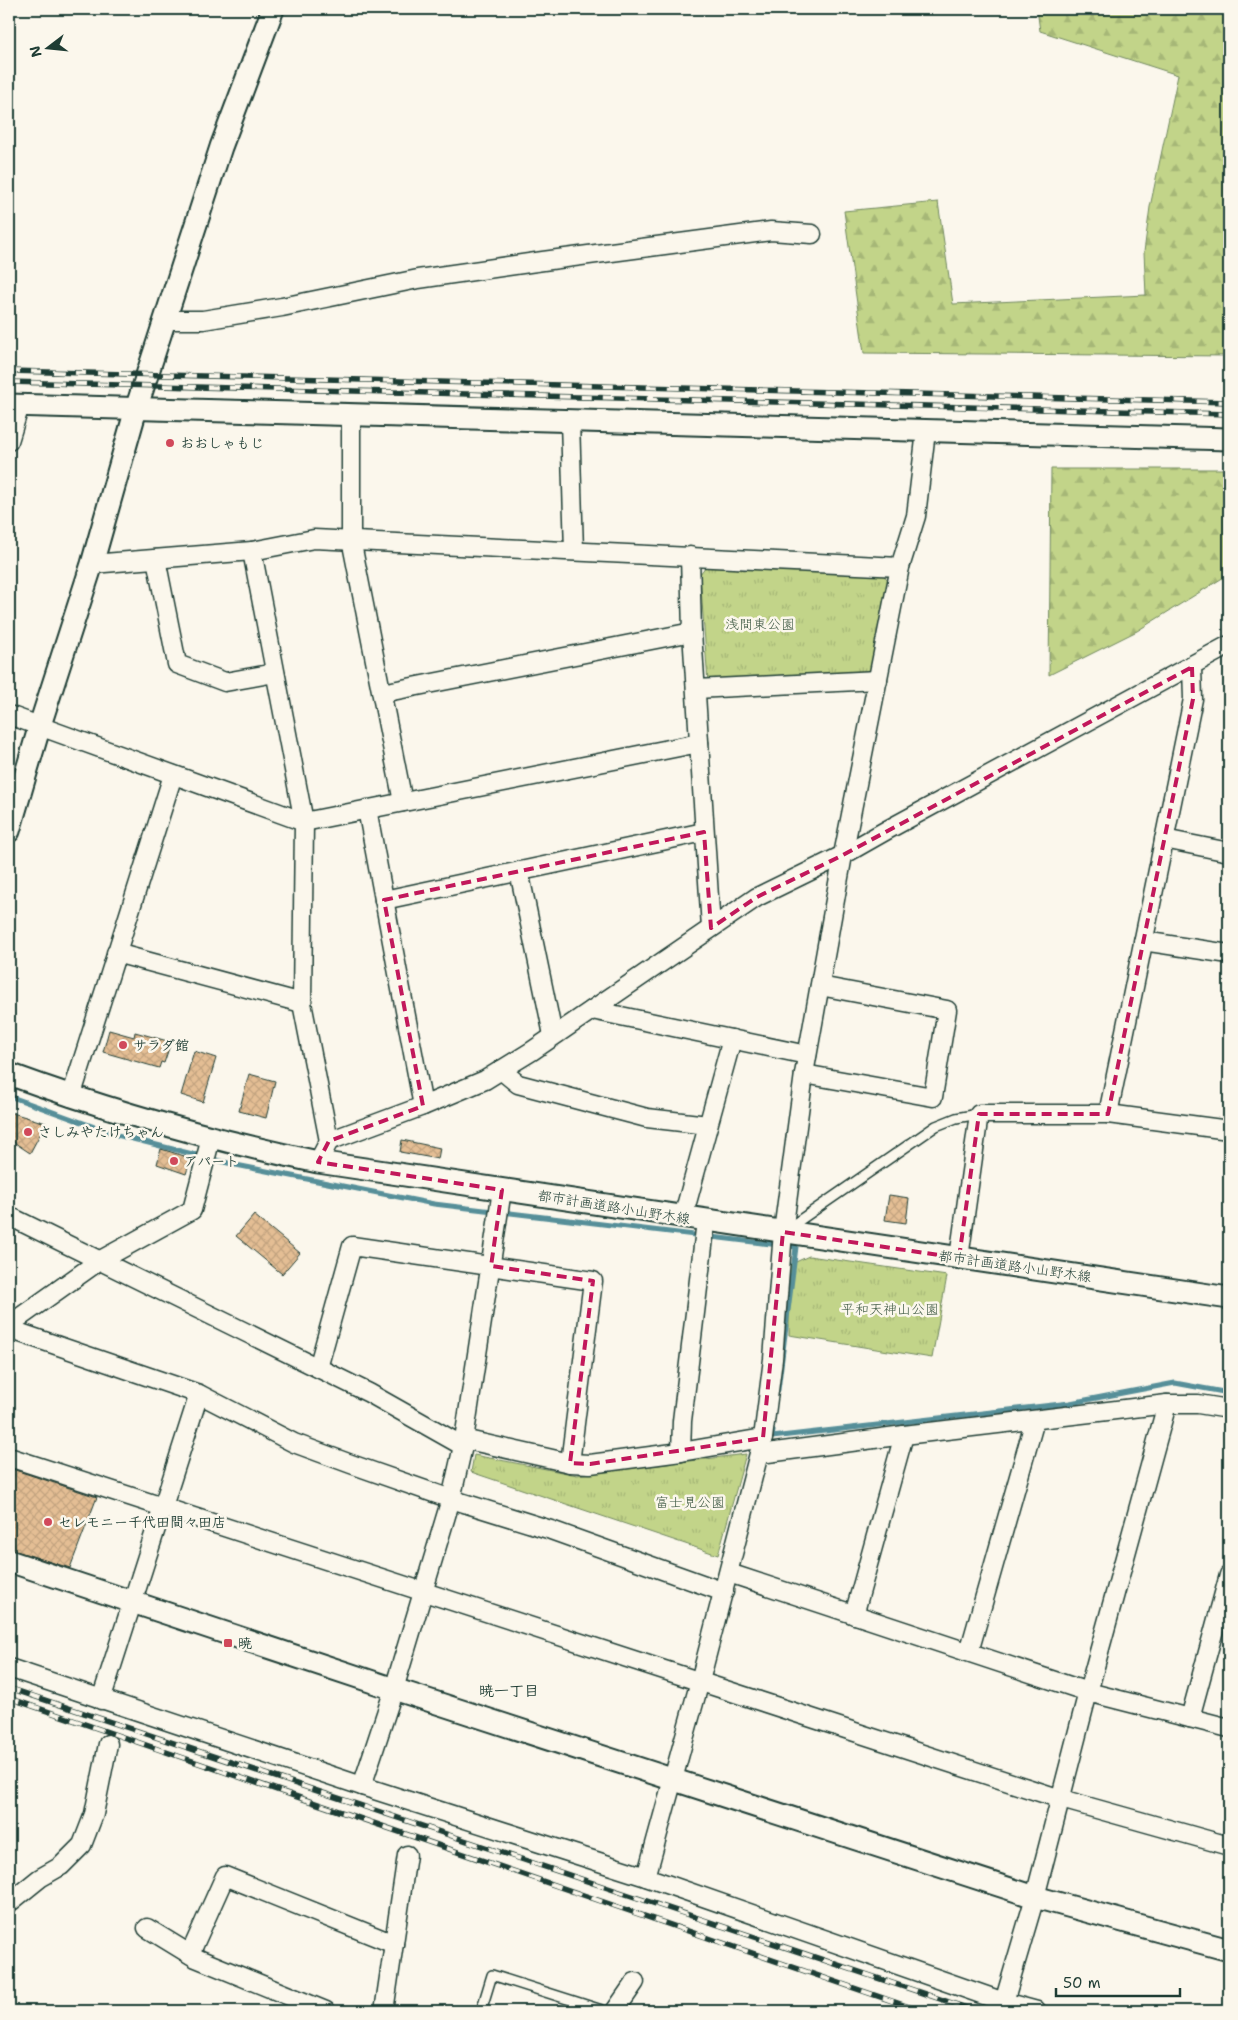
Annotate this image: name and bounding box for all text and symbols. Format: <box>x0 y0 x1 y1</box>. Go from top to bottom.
north arrow <box>22 22 72 72</box>
text: N <box>25 44 46 59</box>
place label: おおしゃもじ <box>180 434 264 452</box>
marker: おおしゃもじ <box>164 437 176 449</box>
park label: 浅間東公園 <box>725 615 795 633</box>
place label: サラダ館 <box>133 1036 189 1054</box>
marker: サラダ館 <box>117 1039 129 1051</box>
place label: さしみやたけちゃん <box>38 1123 164 1141</box>
marker: さしみやたけちゃん <box>22 1126 34 1138</box>
place label: アパート <box>184 1152 239 1170</box>
marker: アパート <box>168 1155 180 1167</box>
street label: 都市計画道路小山野木線 <box>537 1186 691 1228</box>
street label: 都市計画道路小山野木線 <box>937 1246 1093 1286</box>
park label: 平和天神山公園 <box>841 1300 939 1318</box>
park label: 富士見公園 <box>655 1493 725 1511</box>
place label: セレモニー千代田間々田店 <box>58 1513 226 1531</box>
marker: セレモニー千代田間々田店 <box>42 1516 54 1528</box>
place label: 暁 <box>238 1634 252 1652</box>
marker: 暁 <box>222 1637 234 1649</box>
district label: 暁一丁目 <box>479 1681 539 1701</box>
scale bar <box>1056 1965 1179 1997</box>
text: 50 m <box>1063 1973 1101 1993</box>

